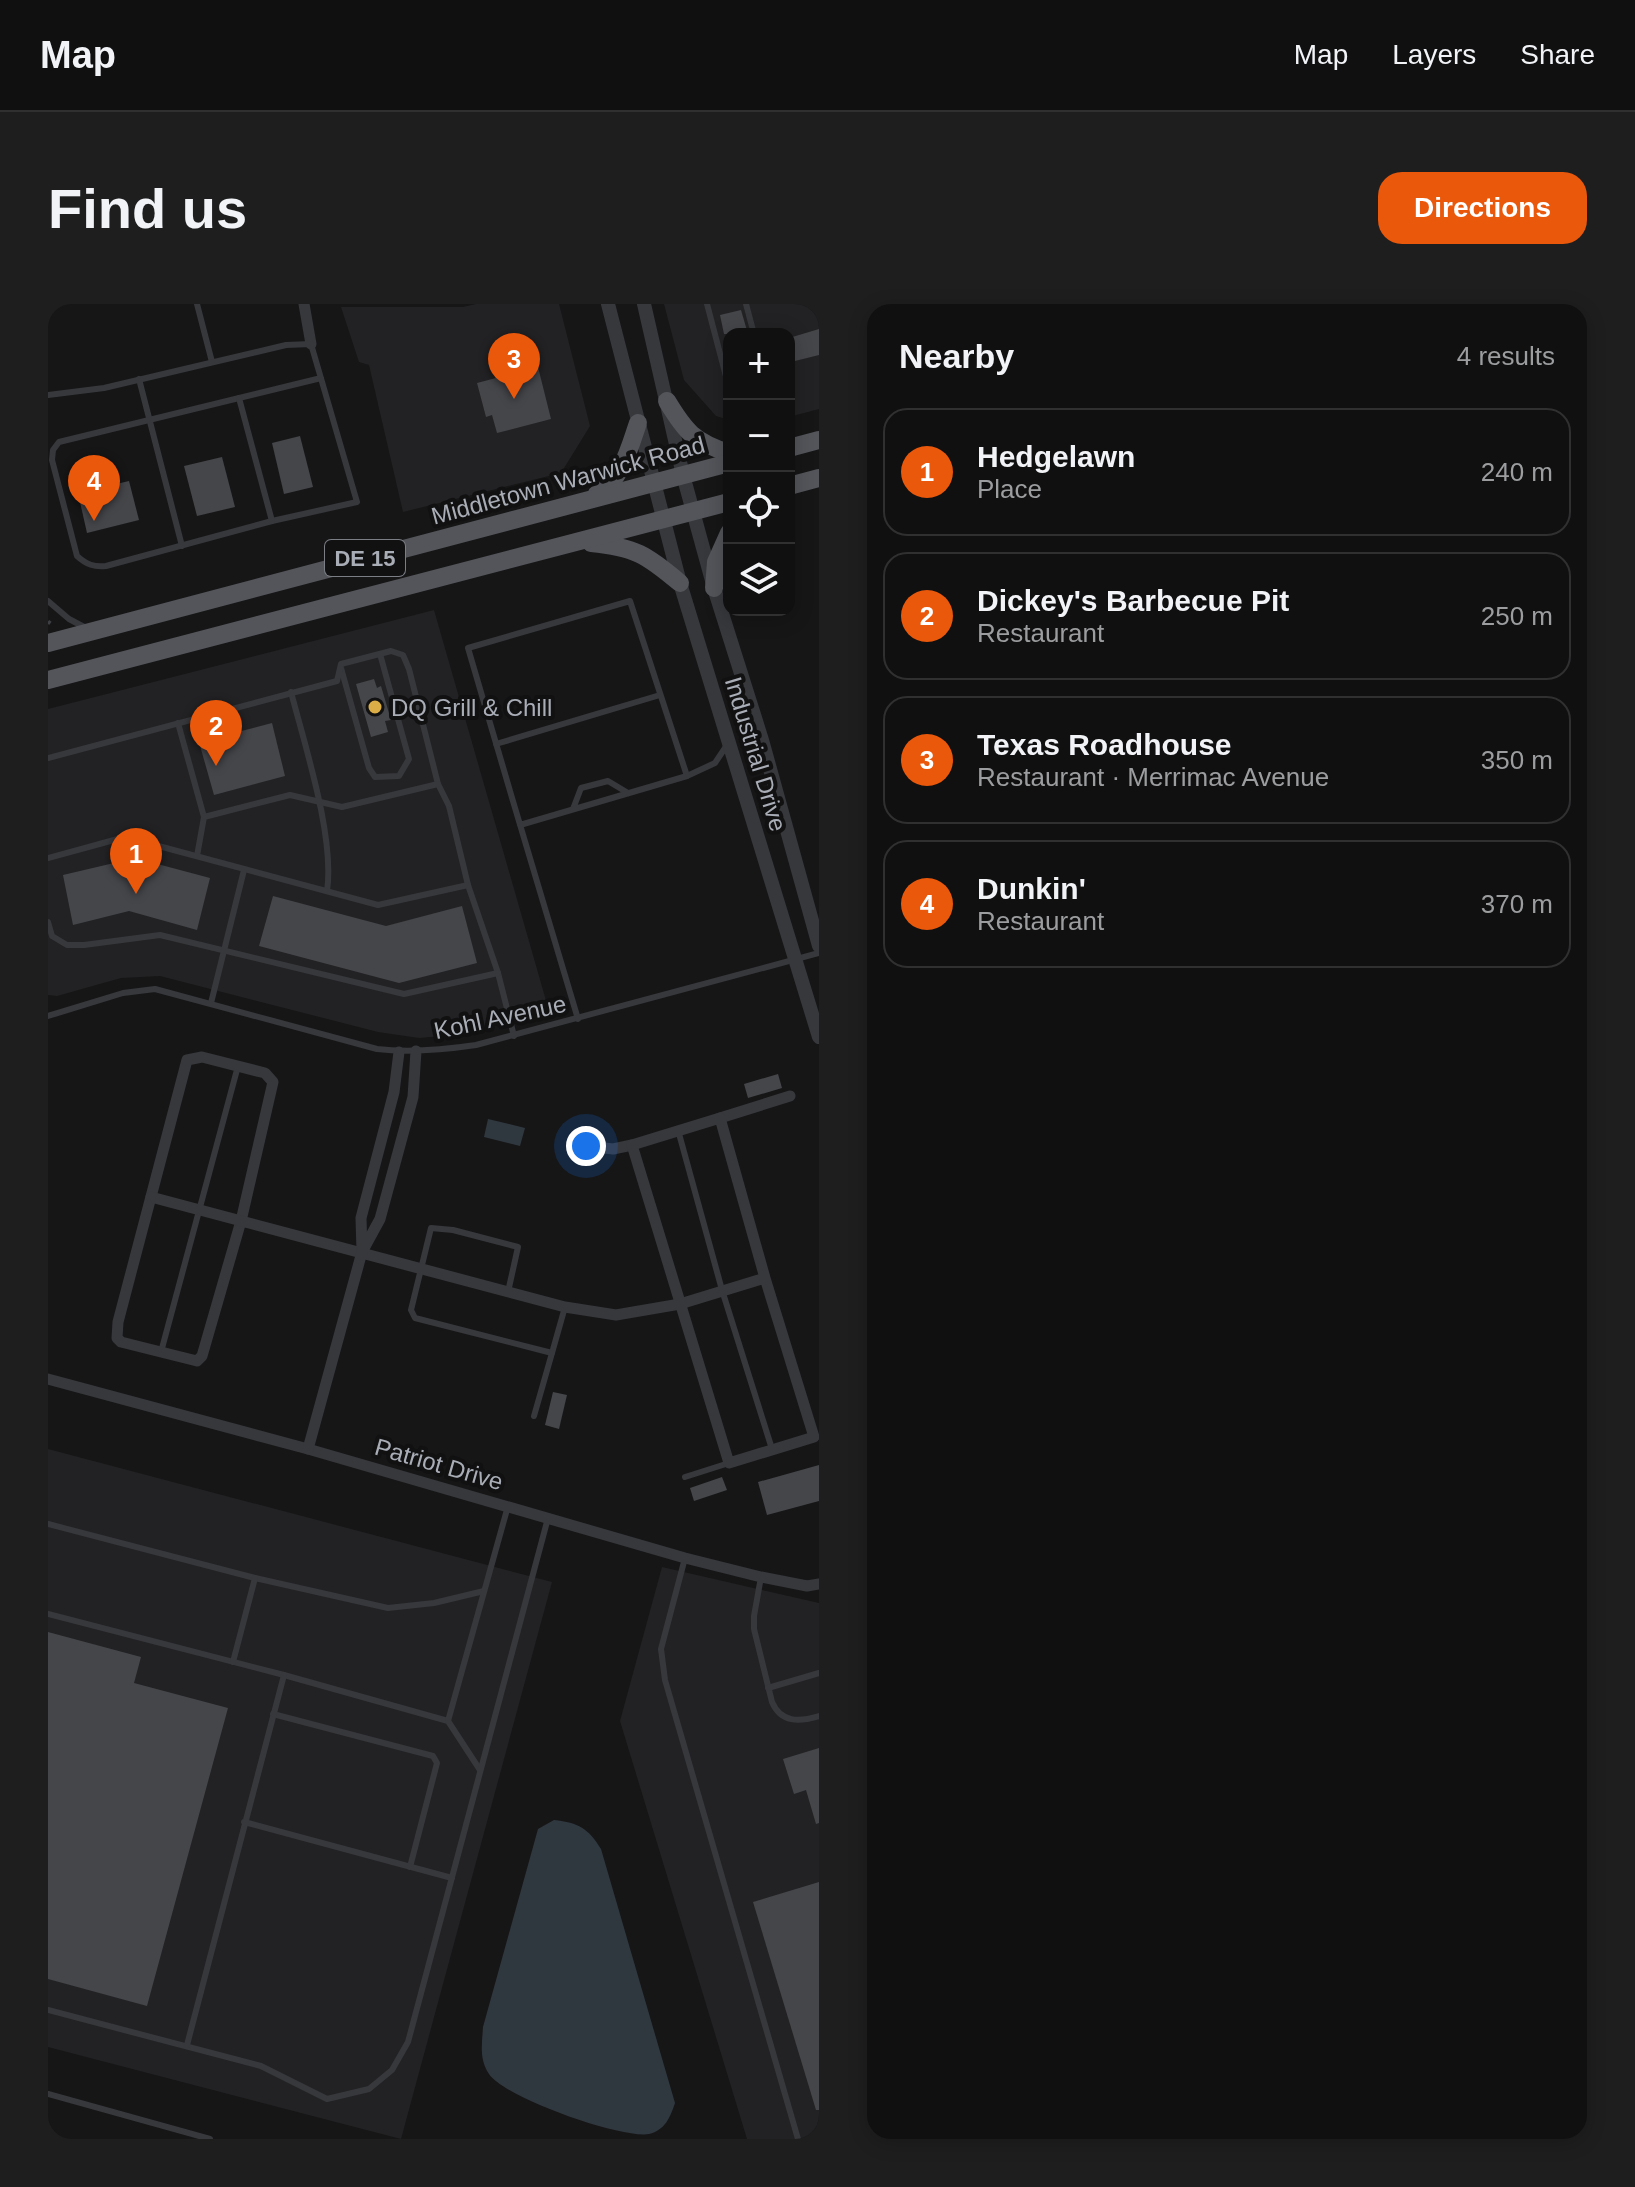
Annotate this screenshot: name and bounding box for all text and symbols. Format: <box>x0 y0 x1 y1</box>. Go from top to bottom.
text: Map <box>40 34 116 76</box>
text: Map <box>1294 39 1348 70</box>
text: Layers <box>1392 39 1476 70</box>
text: Share <box>1520 39 1595 70</box>
button: Directions <box>1378 172 1587 244</box>
text: Find us <box>48 177 247 240</box>
map controls <box>723 328 795 616</box>
button: + <box>723 328 795 400</box>
pin: 3 <box>488 333 540 399</box>
text: Nearby <box>899 337 1014 375</box>
text: 4 results <box>1457 341 1555 371</box>
button: − <box>723 400 795 472</box>
street label: Middletown Warwick Road <box>428 430 708 530</box>
text: Hedgelawn <box>977 440 1135 473</box>
pin: 4 <box>68 455 120 521</box>
text: 1 <box>920 457 934 487</box>
text: 240 m <box>1481 457 1553 487</box>
button: locate <box>723 472 795 544</box>
text: Place <box>977 474 1042 504</box>
road number: DE 15 <box>325 540 405 576</box>
button: layers <box>723 544 795 616</box>
text: Dickey's Barbecue Pit <box>977 584 1289 617</box>
text: 2 <box>920 601 934 631</box>
text: 250 m <box>1481 601 1553 631</box>
text: Restaurant <box>977 618 1104 648</box>
street label: Industrial Drive <box>720 674 792 834</box>
place label: DQ Grill & Chill <box>391 694 552 721</box>
marker: DQ Grill & Chill <box>366 698 384 716</box>
pin: 2 <box>190 700 242 766</box>
text: Texas Roadhouse <box>977 728 1232 761</box>
text: 3 <box>920 745 934 775</box>
text: 350 m <box>1481 745 1553 775</box>
text: Restaurant · Merrimac Avenue <box>977 762 1329 792</box>
pin: 1 <box>110 828 162 894</box>
text: Dunkin' <box>977 872 1086 905</box>
text: 4 <box>920 889 934 919</box>
text: 370 m <box>1481 889 1553 919</box>
text: Restaurant <box>977 906 1104 936</box>
street label: Kohl Avenue <box>431 990 569 1044</box>
your location <box>566 1126 606 1166</box>
street label: Patriot Drive <box>372 1433 506 1495</box>

